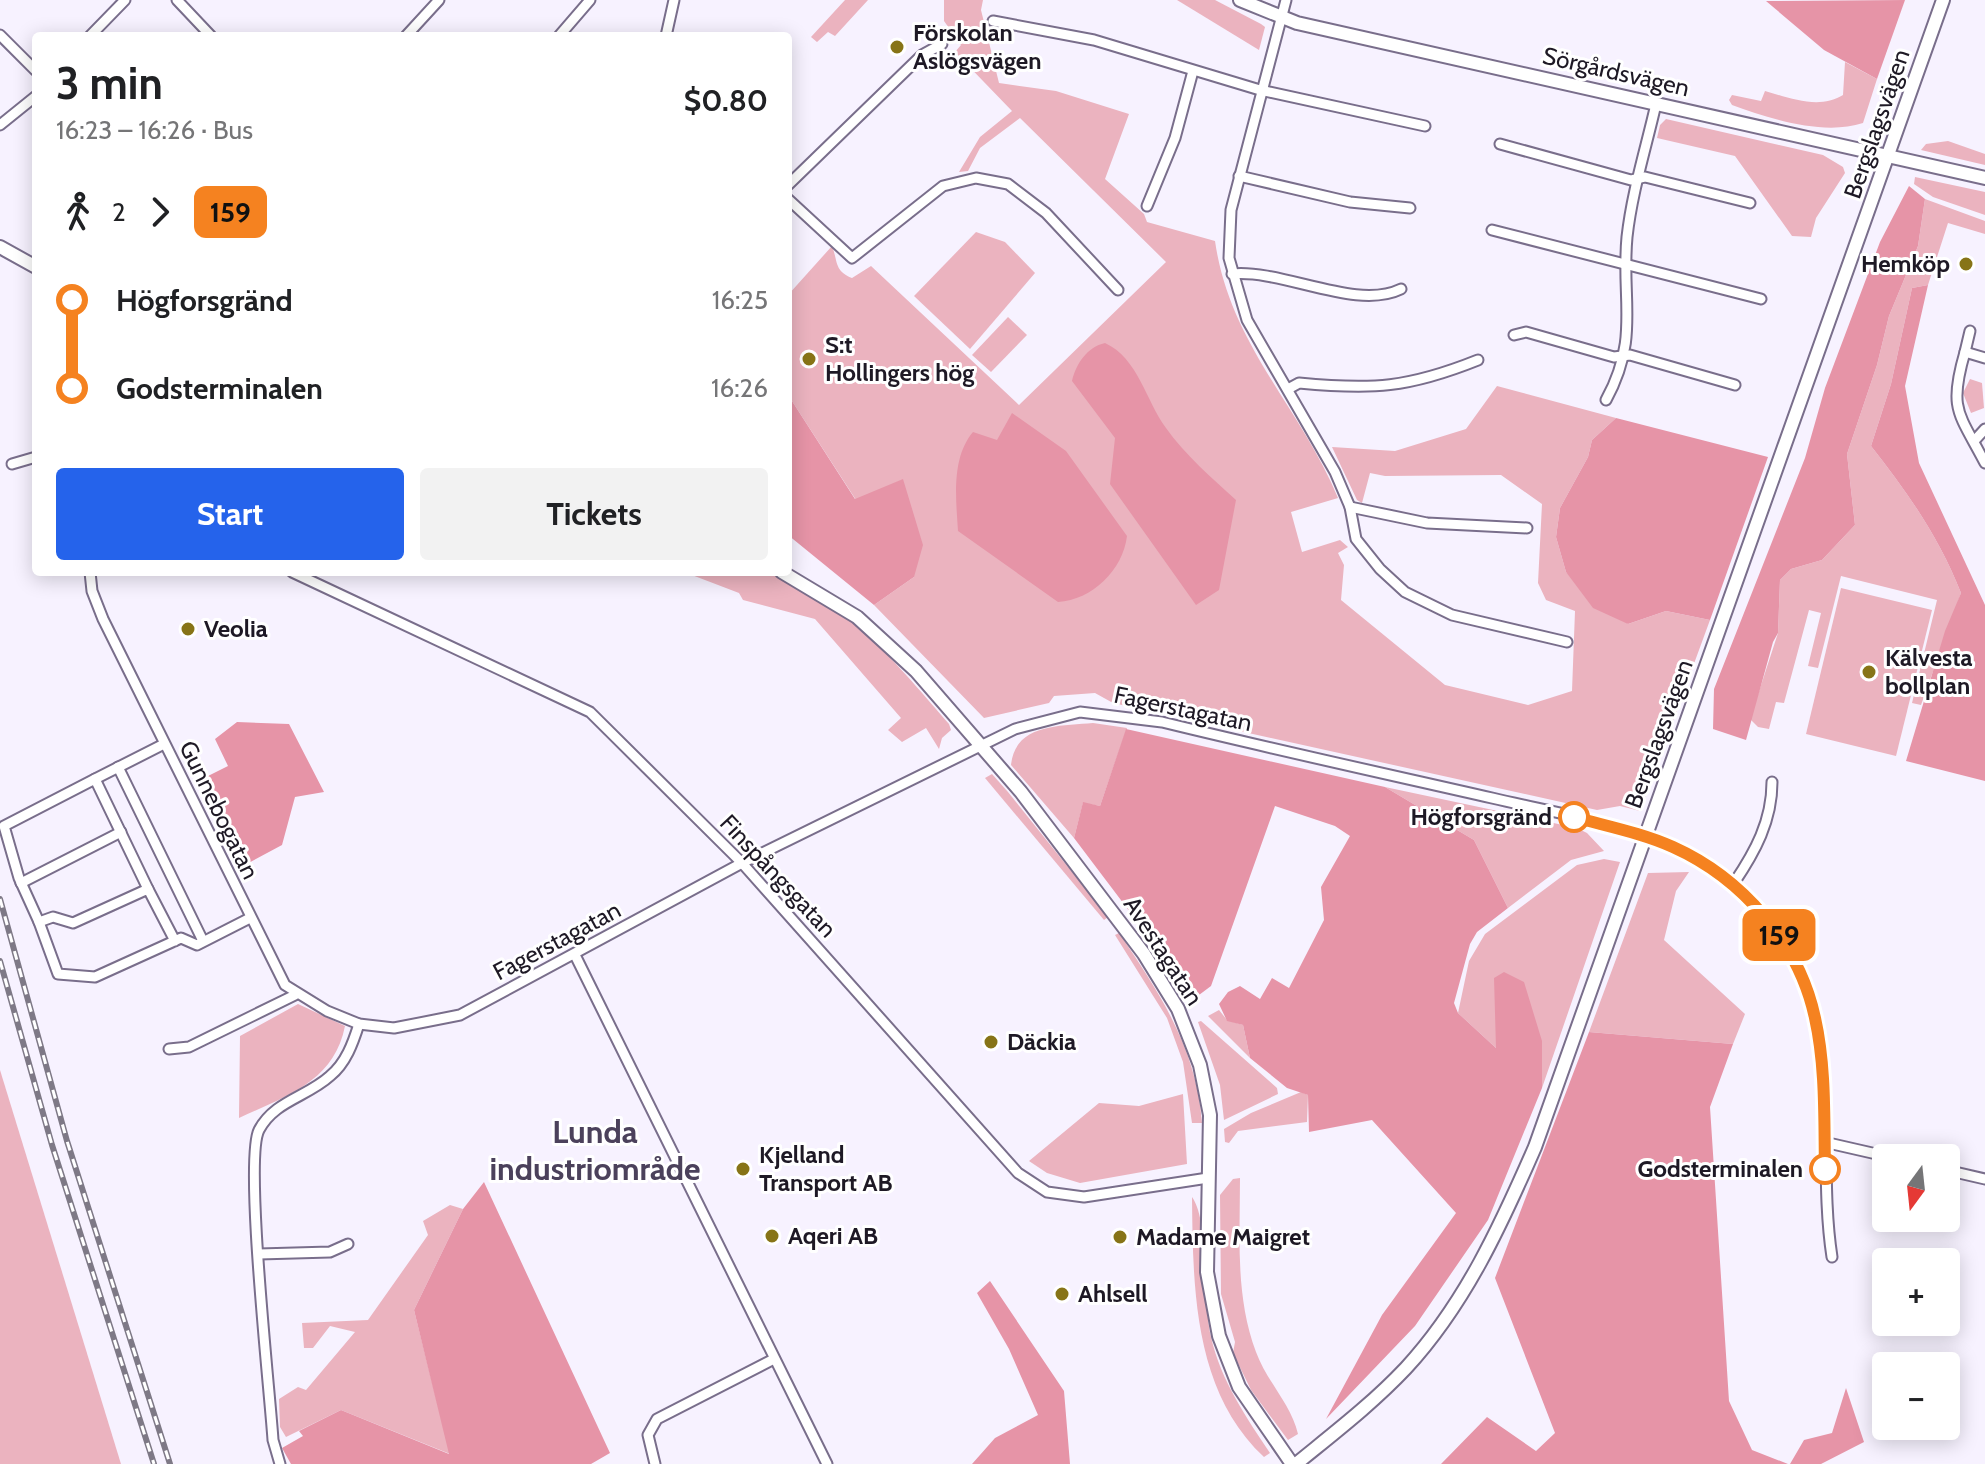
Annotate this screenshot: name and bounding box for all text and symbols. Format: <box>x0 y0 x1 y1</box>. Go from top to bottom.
place label: Förskolan Aslögsvägen <box>913 18 1041 75</box>
marker: Förskolan Aslögsvägen <box>888 38 906 56</box>
street label: Sörgårdsvägen <box>1540 41 1692 102</box>
street label: Bergslagsvägen <box>1837 45 1916 202</box>
text: 3 min <box>56 57 163 110</box>
text: $0.80 <box>684 82 768 119</box>
text: 16:23 – 16:26 · Bus <box>56 114 253 146</box>
icon: walk <box>56 190 100 234</box>
icon: forward <box>138 190 182 234</box>
text: 159 <box>210 195 251 229</box>
text: 2 <box>112 196 126 228</box>
place label: Hemköp <box>1861 249 1950 278</box>
marker: Hemköp <box>1957 255 1975 273</box>
text: Högforsgränd <box>116 282 293 319</box>
text: 16:25 <box>712 284 768 316</box>
place label: S:t Hollingers hög <box>825 330 974 387</box>
marker: S:t Hollingers hög <box>800 350 818 368</box>
text: Godsterminalen <box>116 370 323 407</box>
text: 16:26 <box>711 372 768 404</box>
button: Start <box>56 468 404 560</box>
button: Tickets <box>420 468 768 560</box>
place label: Veolia <box>204 614 268 643</box>
marker: Veolia <box>179 620 197 638</box>
place label: Kälvesta bollplan <box>1885 643 1973 700</box>
street label: Bergslagsvägen <box>1618 656 1699 812</box>
marker: Kälvesta bollplan <box>1860 663 1878 681</box>
street label: Fagerstagatan <box>1111 680 1255 737</box>
street label: Gunnebogatan <box>173 736 265 884</box>
place label: Högforsgränd <box>1411 802 1552 831</box>
marker: Högforsgränd <box>1559 802 1589 832</box>
street label: Finspångsgatan <box>714 808 843 943</box>
street label: Avestagatan <box>1118 891 1209 1010</box>
street label: Fagerstagatan <box>488 895 626 986</box>
line badge: 159 <box>1733 909 1825 961</box>
text: 159 <box>1758 918 1800 952</box>
place label: Däckia <box>1007 1027 1076 1056</box>
marker: Däckia <box>982 1033 1000 1051</box>
district label: Lunda industriområde <box>489 1112 701 1188</box>
place label: Kjelland Transport AB <box>759 1140 892 1197</box>
north arrow <box>1872 1144 1960 1232</box>
map controls <box>1872 1144 1960 1440</box>
place label: Godsterminalen <box>1637 1154 1803 1183</box>
marker: Godsterminalen <box>1810 1154 1840 1184</box>
marker: Kjelland Transport AB <box>734 1160 752 1178</box>
place label: Aqeri AB <box>788 1221 878 1250</box>
place label: Madame Maigret <box>1136 1222 1310 1251</box>
marker: Aqeri AB <box>763 1227 781 1245</box>
marker: Madame Maigret <box>1111 1228 1129 1246</box>
button: + <box>1872 1248 1960 1336</box>
place label: Ahlsell <box>1078 1279 1148 1308</box>
marker: Ahlsell <box>1053 1285 1071 1303</box>
button: − <box>1872 1352 1960 1440</box>

